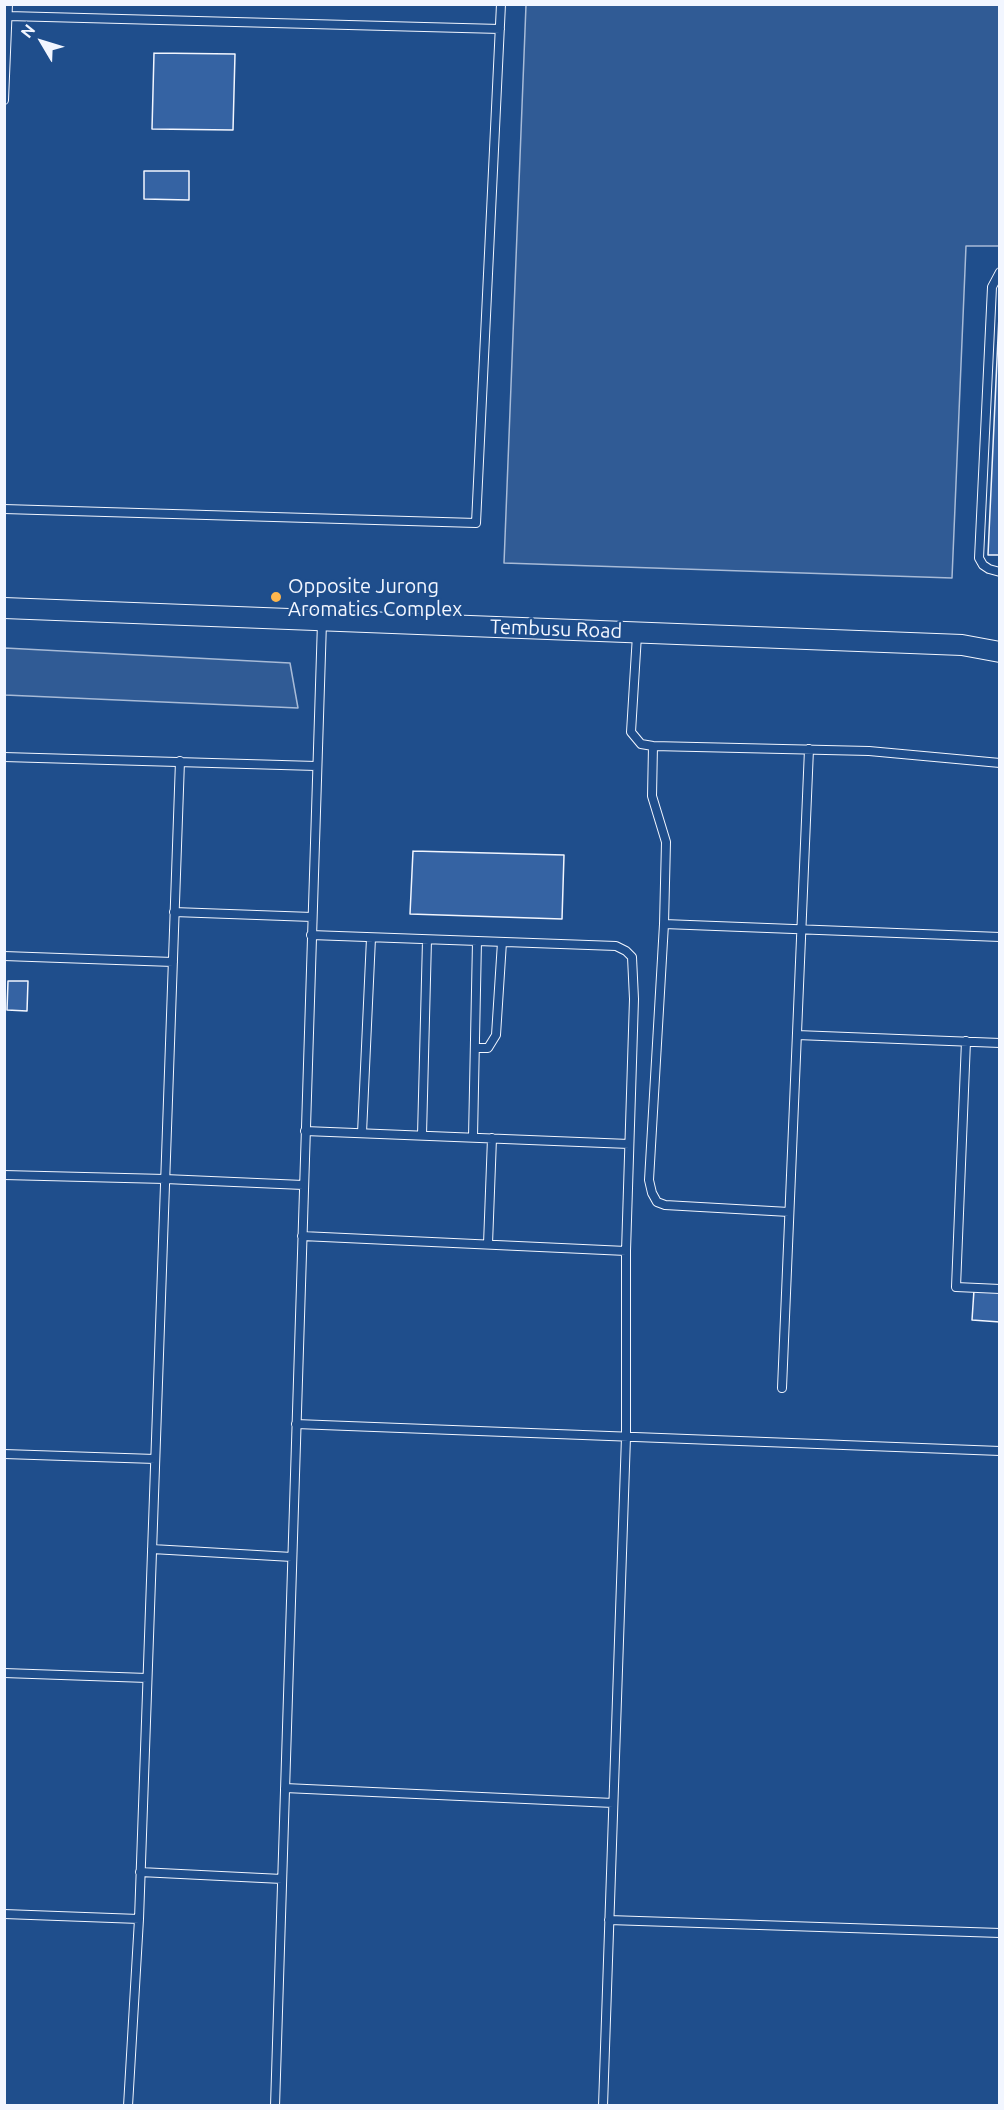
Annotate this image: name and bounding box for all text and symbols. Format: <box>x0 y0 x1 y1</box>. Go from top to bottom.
north arrow <box>12 12 72 72</box>
text: N <box>17 21 39 41</box>
place label: Opposite Jurong Aromatics Complex <box>288 574 462 621</box>
marker: Opposite Jurong Aromatics Complex <box>269 590 283 604</box>
street label: Tembusu Road <box>489 615 623 643</box>

